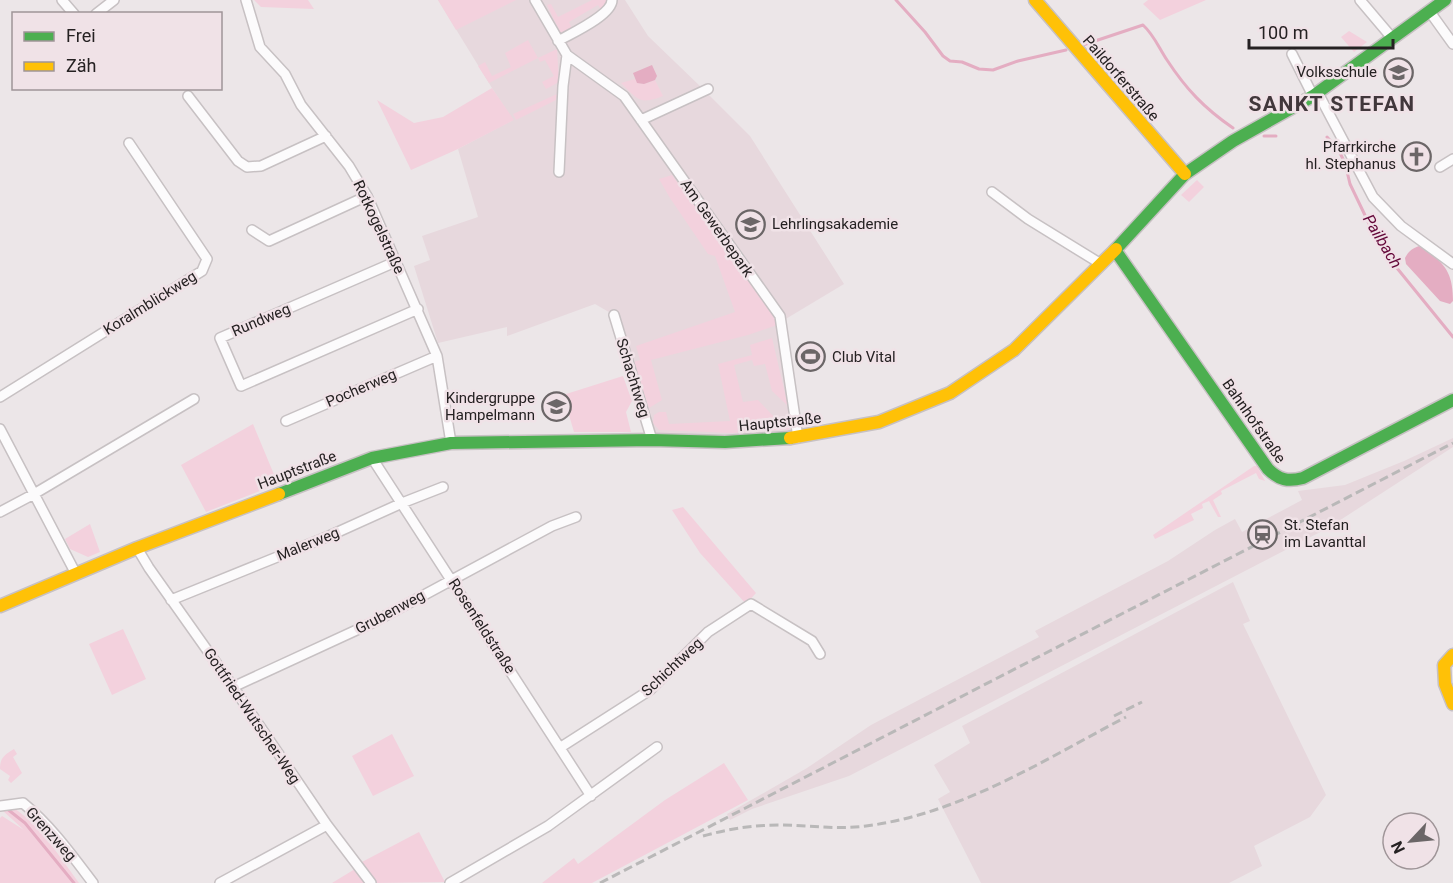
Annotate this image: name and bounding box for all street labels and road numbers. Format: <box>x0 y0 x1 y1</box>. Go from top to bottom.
street label: Paildorferstraße <box>1079 31 1163 125</box>
street label: Am Gewerbepark <box>677 176 758 280</box>
street label: Rotkogelstraße <box>349 177 409 277</box>
street label: Koralmblickweg <box>100 267 200 339</box>
street label: Rundweg <box>229 300 293 340</box>
street label: Schachtweg <box>612 336 654 420</box>
street label: Pocherweg <box>323 365 399 411</box>
street label: Bahnhofstraße <box>1218 375 1290 467</box>
street label: Hauptstraße <box>738 409 822 435</box>
street label: Hauptstraße <box>255 447 339 493</box>
street label: Malerweg <box>274 523 342 565</box>
street label: Rosenfeldstraße <box>445 575 519 677</box>
street label: Grubenweg <box>352 586 428 638</box>
street label: Schichtweg <box>638 634 706 700</box>
street label: Gottfried-Wutscher-Weg <box>200 645 304 787</box>
street label: Grenzweg <box>22 803 80 865</box>

